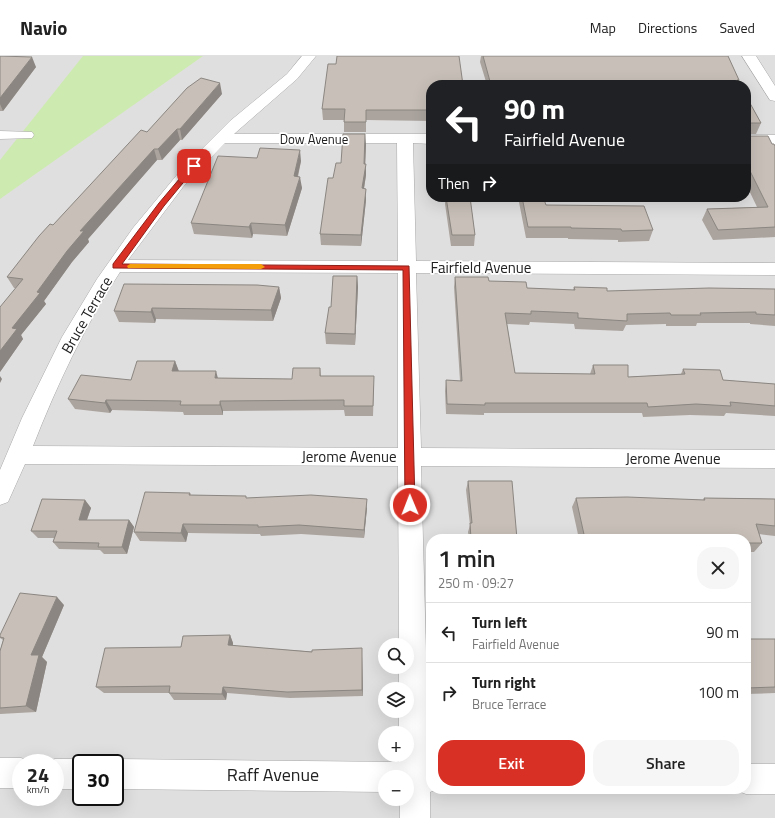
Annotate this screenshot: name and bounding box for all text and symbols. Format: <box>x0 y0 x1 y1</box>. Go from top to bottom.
text: Navio <box>20 13 67 42</box>
text: Map <box>590 17 616 38</box>
text: Directions <box>638 17 697 38</box>
text: Saved <box>719 17 755 38</box>
text: 90 m <box>504 87 565 130</box>
icon: left <box>438 96 490 148</box>
text: Fairfield Avenue <box>504 126 625 153</box>
street label: Dow Avenue <box>280 129 348 149</box>
pin <box>177 149 211 183</box>
icon: arrive <box>183 155 205 177</box>
text: Then <box>438 172 470 195</box>
icon: right <box>478 172 500 194</box>
street label: Fairfield Avenue <box>431 256 531 279</box>
street label: Bruce Terrace <box>55 272 118 358</box>
street label: Jerome Avenue <box>301 445 397 468</box>
street label: Jerome Avenue <box>625 447 721 470</box>
position arrow <box>389 484 431 526</box>
text: 1 min <box>438 540 496 576</box>
button: close <box>697 547 739 589</box>
text: 250 m · 09:27 <box>438 573 514 593</box>
text: Turn left <box>472 611 527 634</box>
text: 90 m <box>706 621 739 644</box>
icon: left <box>438 622 460 644</box>
text: Fairfield Avenue <box>472 634 559 654</box>
map controls <box>378 638 414 806</box>
button: search <box>378 638 414 674</box>
text: Turn right <box>472 671 536 694</box>
text: 100 m <box>698 681 739 704</box>
button: layers <box>378 682 414 718</box>
icon: right <box>438 682 460 704</box>
text: Bruce Terrace <box>472 694 546 714</box>
button: + <box>378 726 414 762</box>
button: Exit <box>438 740 585 786</box>
button: Share <box>593 740 739 786</box>
speed limit sign: 30 <box>72 754 124 806</box>
text: 24 <box>27 759 49 790</box>
street label: Raff Avenue <box>227 761 319 788</box>
button: − <box>378 770 414 806</box>
text: km/h <box>27 782 49 797</box>

